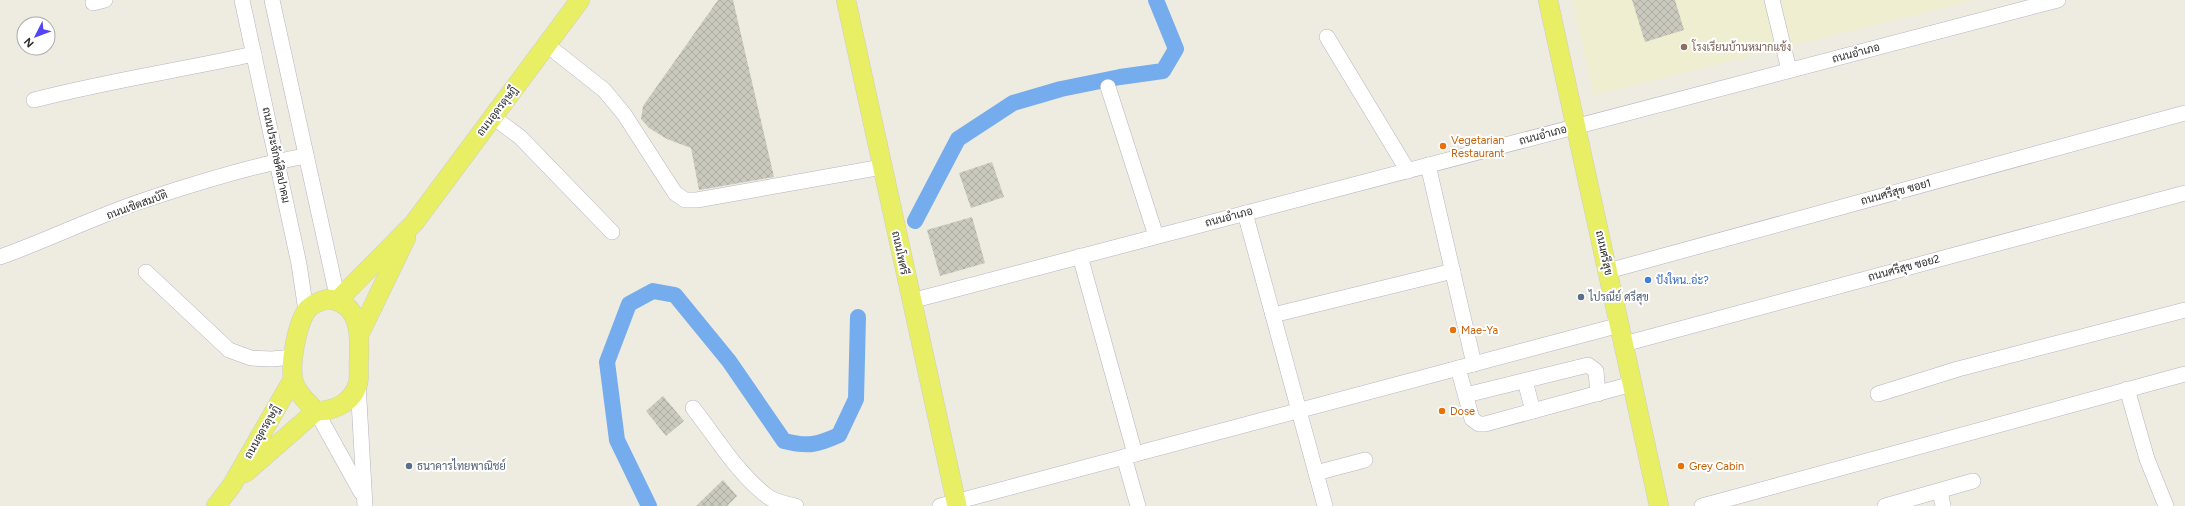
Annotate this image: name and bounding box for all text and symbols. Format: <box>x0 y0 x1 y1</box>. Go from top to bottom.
north arrow <box>16 16 56 56</box>
text: N <box>21 35 37 50</box>
place label: โรงเรียนบ้านหมากแข้ง <box>1691 39 1791 54</box>
street label: ถนนอำเภอ <box>1830 39 1881 66</box>
marker: โรงเรียนบ้านหมากแข้ง <box>1679 42 1689 52</box>
street label: ถนนอุดรดุษฎี <box>472 82 522 140</box>
street label: ถนนประจักษ์ศิลปาคม <box>259 105 294 204</box>
street label: ถนนอำเภอ <box>1517 121 1568 148</box>
place label: Vegetarian Restaurant <box>1451 134 1505 160</box>
marker: Vegetarian Restaurant <box>1438 141 1448 151</box>
street label: ถนนศรีสุข ซอย1 <box>1859 174 1933 210</box>
street label: ถนนเชิดสมบัติ <box>104 187 169 222</box>
street label: ถนนอำเภอ <box>1203 203 1254 230</box>
street label: ถนนโพศรี <box>889 229 913 276</box>
street label: ถนนศรีสุข <box>1591 229 1617 277</box>
street label: ถนนศรีสุข ซอย2 <box>1866 250 1942 286</box>
place label: ปังใหน..อ่ะ? <box>1656 272 1709 287</box>
marker: ปังใหน..อ่ะ? <box>1643 275 1653 285</box>
place label: ไปรณีย์ ศรีสุข <box>1588 289 1649 306</box>
marker: ไปรณีย์ ศรีสุข <box>1576 292 1586 302</box>
place label: Mae-Ya <box>1461 324 1498 337</box>
marker: Mae-Ya <box>1448 325 1458 335</box>
street label: ถนนอุดรดุษฎี <box>240 402 284 462</box>
place label: Dose <box>1450 405 1475 418</box>
marker: Dose <box>1437 406 1447 416</box>
place label: ธนาคารไทยพาณิชย์ <box>417 458 506 473</box>
place label: Grey Cabin <box>1689 460 1744 473</box>
marker: ธนาคารไทยพาณิชย์ <box>404 461 414 471</box>
marker: Grey Cabin <box>1676 461 1686 471</box>

